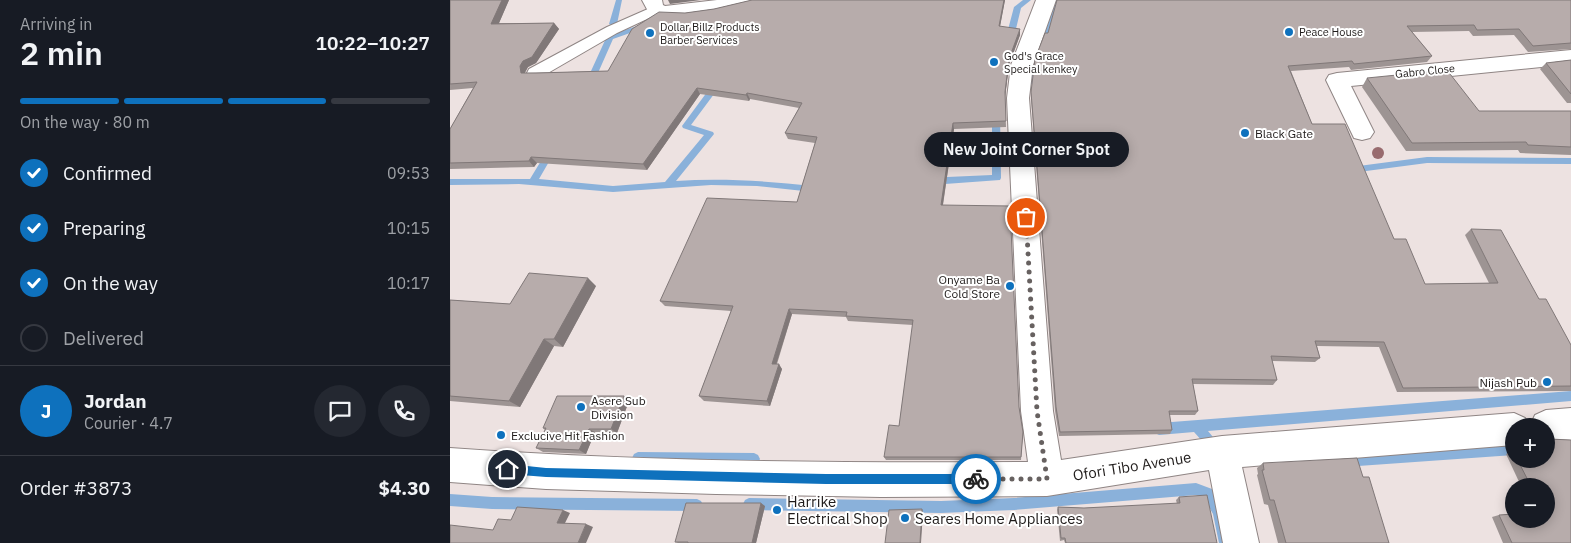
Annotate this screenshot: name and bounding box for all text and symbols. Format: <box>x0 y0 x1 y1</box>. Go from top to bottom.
text: Arriving in <box>20 14 92 34</box>
place label: Dollar Billz Products Barber Services <box>660 20 760 47</box>
place label: Peace House <box>1299 25 1363 39</box>
marker: Peace House <box>1283 26 1295 38</box>
marker: Dollar Billz Products Barber Services <box>644 27 656 39</box>
text: 10:22–10:27 <box>316 31 430 55</box>
text: 2 min <box>20 32 103 74</box>
place label: God's Grace Special kenkey <box>1004 49 1078 76</box>
marker: God's Grace Special kenkey <box>988 56 1000 68</box>
street label: Gabro Close <box>1394 61 1456 81</box>
text: On the way · 80 m <box>20 112 150 132</box>
place label: Black Gate <box>1255 126 1314 141</box>
marker: Black Gate <box>1239 127 1251 139</box>
callout: New Joint Corner Spot <box>924 132 1128 167</box>
text: New Joint Corner Spot <box>943 139 1110 159</box>
icon: check <box>20 159 48 187</box>
text: Confirmed <box>63 161 152 185</box>
text: 09:53 <box>387 163 430 183</box>
pin <box>1005 196 1047 238</box>
icon: bag <box>1012 203 1040 231</box>
icon: check <box>20 214 48 242</box>
text: Preparing <box>63 216 145 240</box>
text: 10:15 <box>387 218 430 238</box>
icon: check <box>20 269 48 297</box>
text: On the way <box>63 271 158 295</box>
place label: Onyame Ba Cold Store <box>938 272 1001 301</box>
text: 10:17 <box>387 273 430 293</box>
marker: Onyame Ba Cold Store <box>1004 280 1016 292</box>
text: Delivered <box>63 326 144 350</box>
place label: Nijash Pub <box>1480 375 1537 390</box>
marker: Nijash Pub <box>1541 376 1553 388</box>
button: chat <box>314 385 366 437</box>
button: phone <box>378 385 430 437</box>
text: Jordan <box>84 389 147 413</box>
place label: Asere Sub Division <box>591 393 646 422</box>
text: J <box>41 399 51 423</box>
marker: Asere Sub Division <box>575 401 587 413</box>
text: Courier · 4.7 <box>84 413 173 433</box>
map controls <box>1505 418 1555 528</box>
button: + <box>1505 418 1555 468</box>
place label: Exclucive Hit Fashion <box>511 428 625 443</box>
marker: Exclucive Hit Fashion <box>495 429 507 441</box>
street label: Ofori Tibo Avenue <box>1071 447 1193 485</box>
pin <box>486 448 528 490</box>
courier <box>951 454 1001 504</box>
icon: home <box>493 455 521 483</box>
icon: bike <box>962 465 990 493</box>
text: Order #3873 <box>20 476 132 500</box>
text: $4.30 <box>378 476 430 500</box>
button: − <box>1505 478 1555 528</box>
place label: Harrike Electrical Shop <box>787 492 888 528</box>
marker: Harrike Electrical Shop <box>771 504 783 516</box>
place label: Seares Home Appliances <box>915 509 1083 528</box>
marker: Seares Home Appliances <box>899 512 911 524</box>

